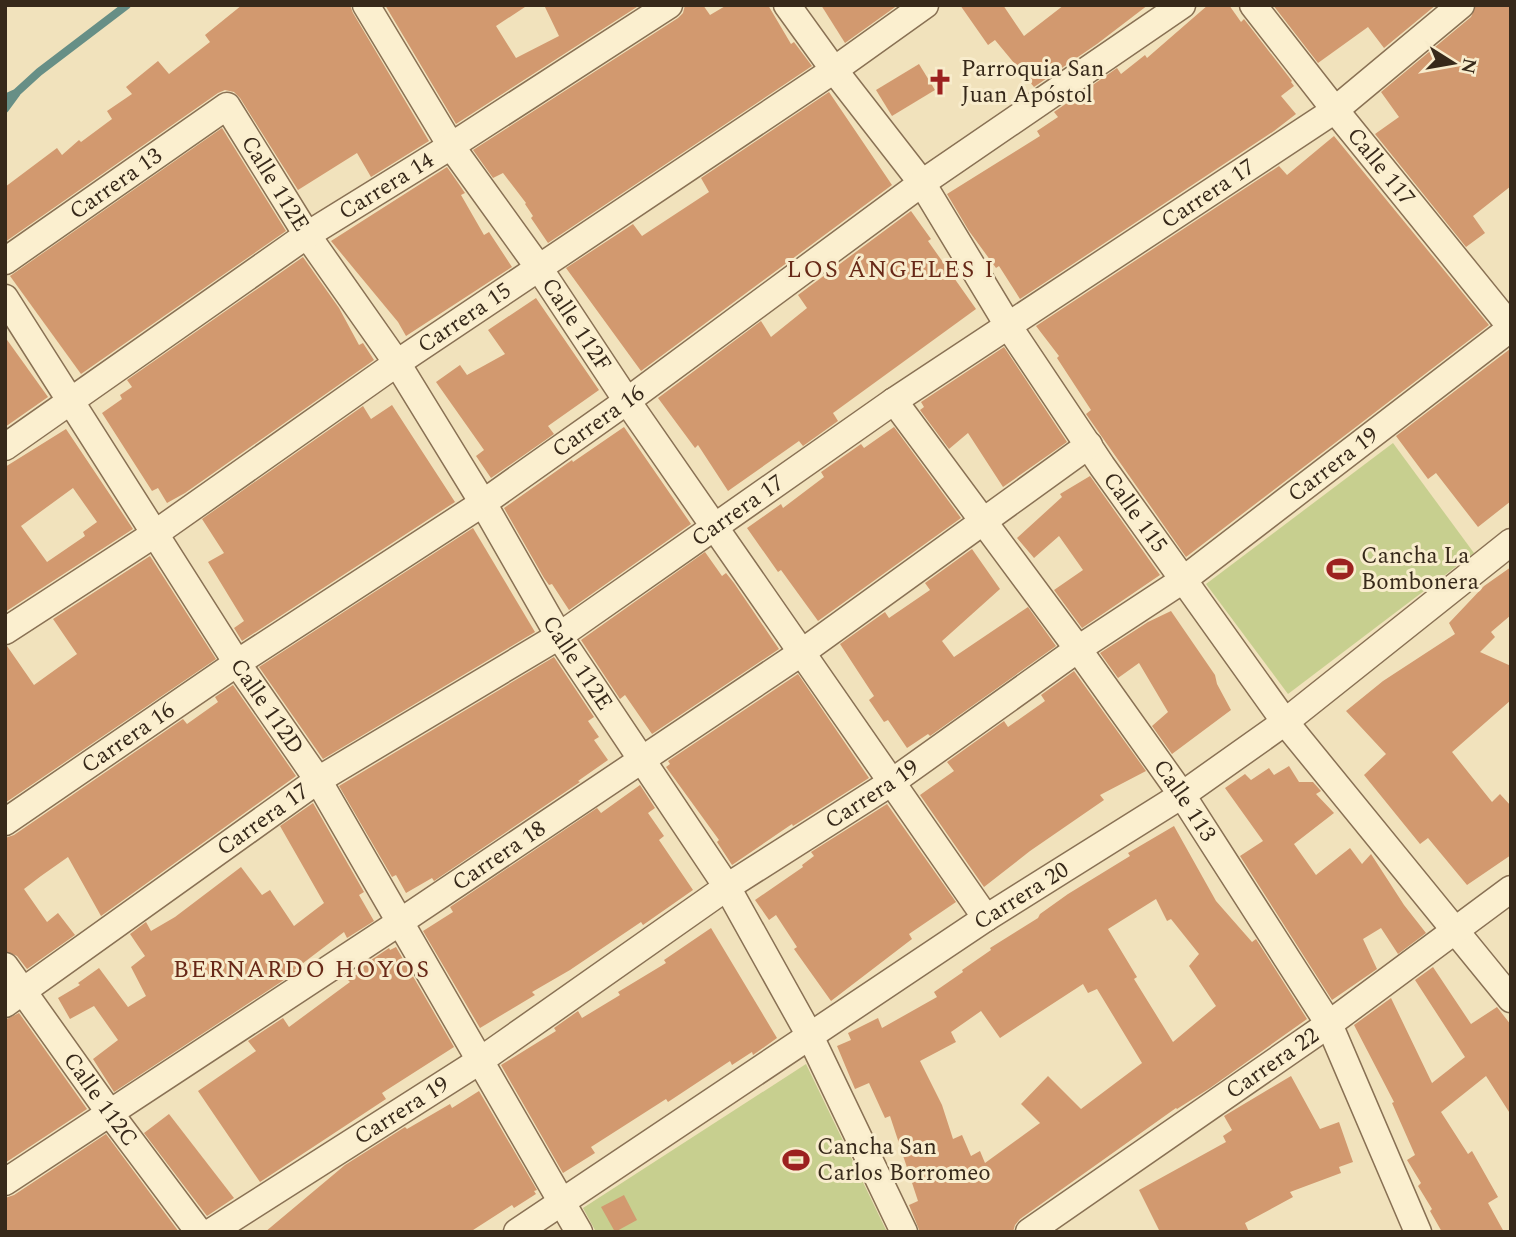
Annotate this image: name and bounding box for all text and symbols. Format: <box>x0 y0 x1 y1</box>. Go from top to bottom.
north arrow <box>1418 28 1488 98</box>
place label: Parroquia San Juan Apóstol <box>961 52 1105 113</box>
text: N <box>1453 56 1484 76</box>
church icon: Parroquia San Juan Apóstol <box>925 67 955 97</box>
street label: Calle 117 <box>1338 119 1424 214</box>
street label: Calle 112E <box>232 129 318 239</box>
street label: Carrera 13 <box>62 139 169 229</box>
street label: Carrera 14 <box>332 143 441 229</box>
street label: Carrera 17 <box>1154 150 1262 238</box>
district label: LOS ÁNGELES I <box>786 252 996 288</box>
street label: Calle 112F <box>532 270 621 379</box>
street label: Carrera 15 <box>410 274 518 362</box>
street label: Carrera 16 <box>545 376 652 466</box>
street label: Carrera 19 <box>1280 418 1386 511</box>
street label: Calle 115 <box>1094 465 1176 560</box>
street label: Carrera 17 <box>684 466 792 556</box>
place label: Cancha La Bombonera <box>1361 539 1479 600</box>
sports icon: Cancha La Bombonera <box>1325 554 1355 584</box>
street label: Calle 112E <box>533 609 622 718</box>
street label: Calle 112D <box>221 651 313 762</box>
street label: Carrera 16 <box>74 693 182 782</box>
street label: Carrera 19 <box>818 750 927 838</box>
street label: Calle 113 <box>1144 752 1225 848</box>
street label: Carrera 17 <box>209 774 316 865</box>
street label: Carrera 18 <box>445 811 553 900</box>
street label: Carrera 20 <box>966 853 1076 939</box>
district label: BERNARDO HOYOS <box>173 952 431 988</box>
street label: Carrera 22 <box>1218 1019 1326 1108</box>
street label: Calle 112C <box>54 1045 147 1154</box>
street label: Carrera 19 <box>347 1067 456 1154</box>
place label: Cancha San Carlos Borromeo <box>817 1130 991 1191</box>
sports icon: Cancha San Carlos Borromeo <box>781 1145 811 1175</box>

